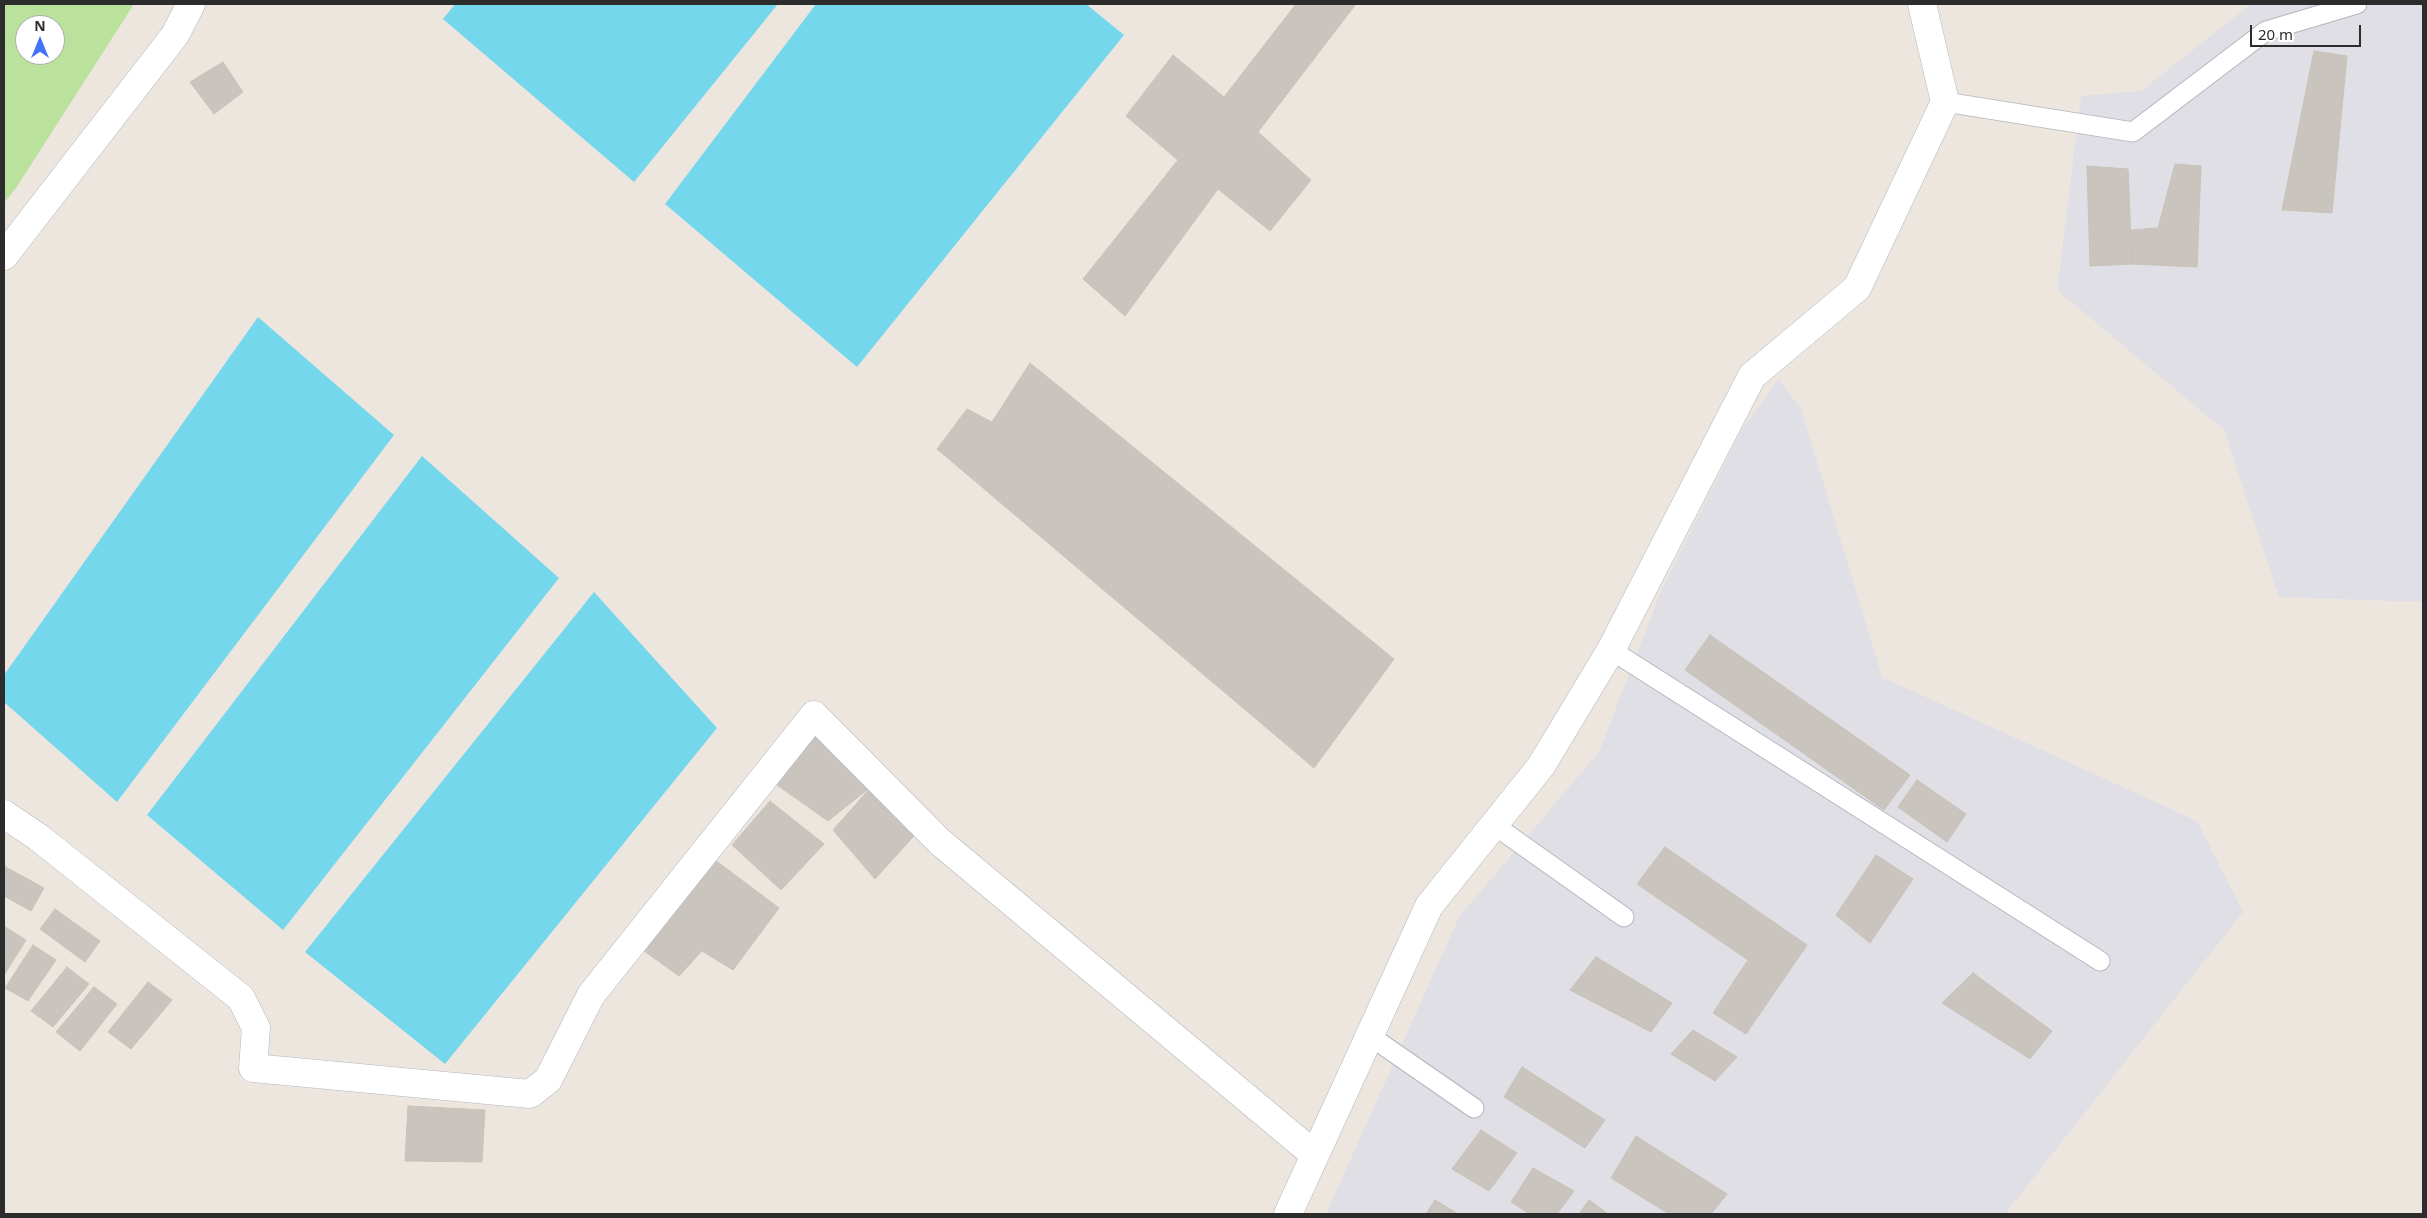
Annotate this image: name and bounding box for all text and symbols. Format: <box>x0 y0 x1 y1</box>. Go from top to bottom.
north arrow <box>15 15 65 65</box>
scale bar <box>2252 15 2363 47</box>
text: N <box>34 16 46 35</box>
text: 20 m <box>2258 24 2293 44</box>

